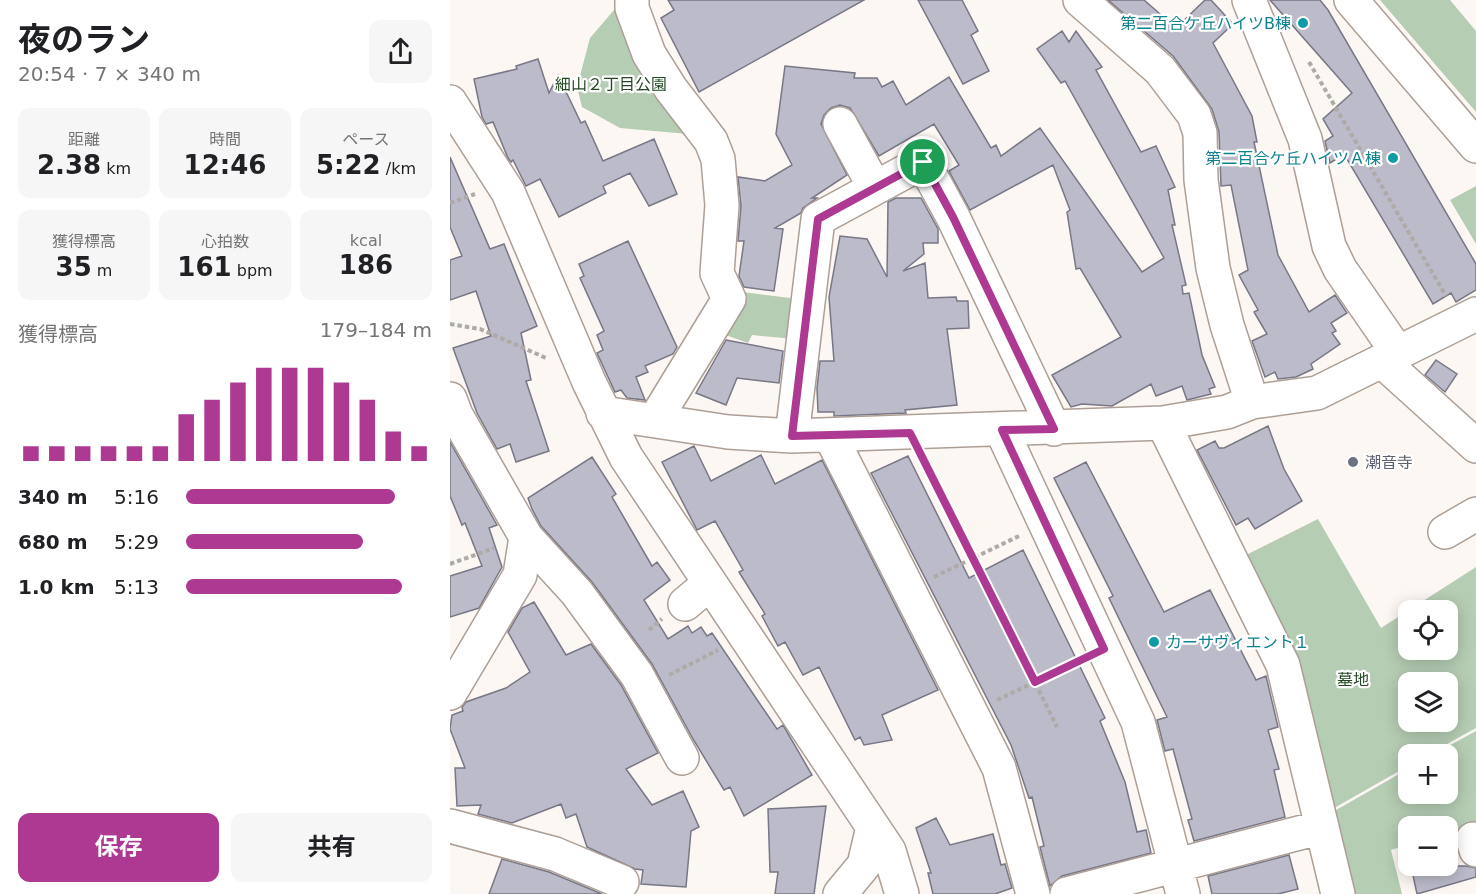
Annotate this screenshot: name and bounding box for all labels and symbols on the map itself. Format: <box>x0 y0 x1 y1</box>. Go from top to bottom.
place label: 第二百合ケ丘ハイツB棟 <box>1120 14 1291 33</box>
marker: 第二百合ケ丘ハイツB棟 <box>1296 16 1310 30</box>
park label: 細山２丁目公園 <box>555 75 667 94</box>
pin <box>897 136 948 187</box>
place label: 第二百合ケ丘ハイツＡ棟 <box>1205 149 1381 168</box>
marker: 第二百合ケ丘ハイツＡ棟 <box>1386 151 1400 165</box>
place label: 潮音寺 <box>1365 453 1413 472</box>
marker: 潮音寺 <box>1346 455 1360 469</box>
place label: カーサヴィエント１ <box>1166 633 1310 652</box>
marker: カーサヴィエント１ <box>1147 635 1161 649</box>
park label: 墓地 <box>1337 670 1369 689</box>

